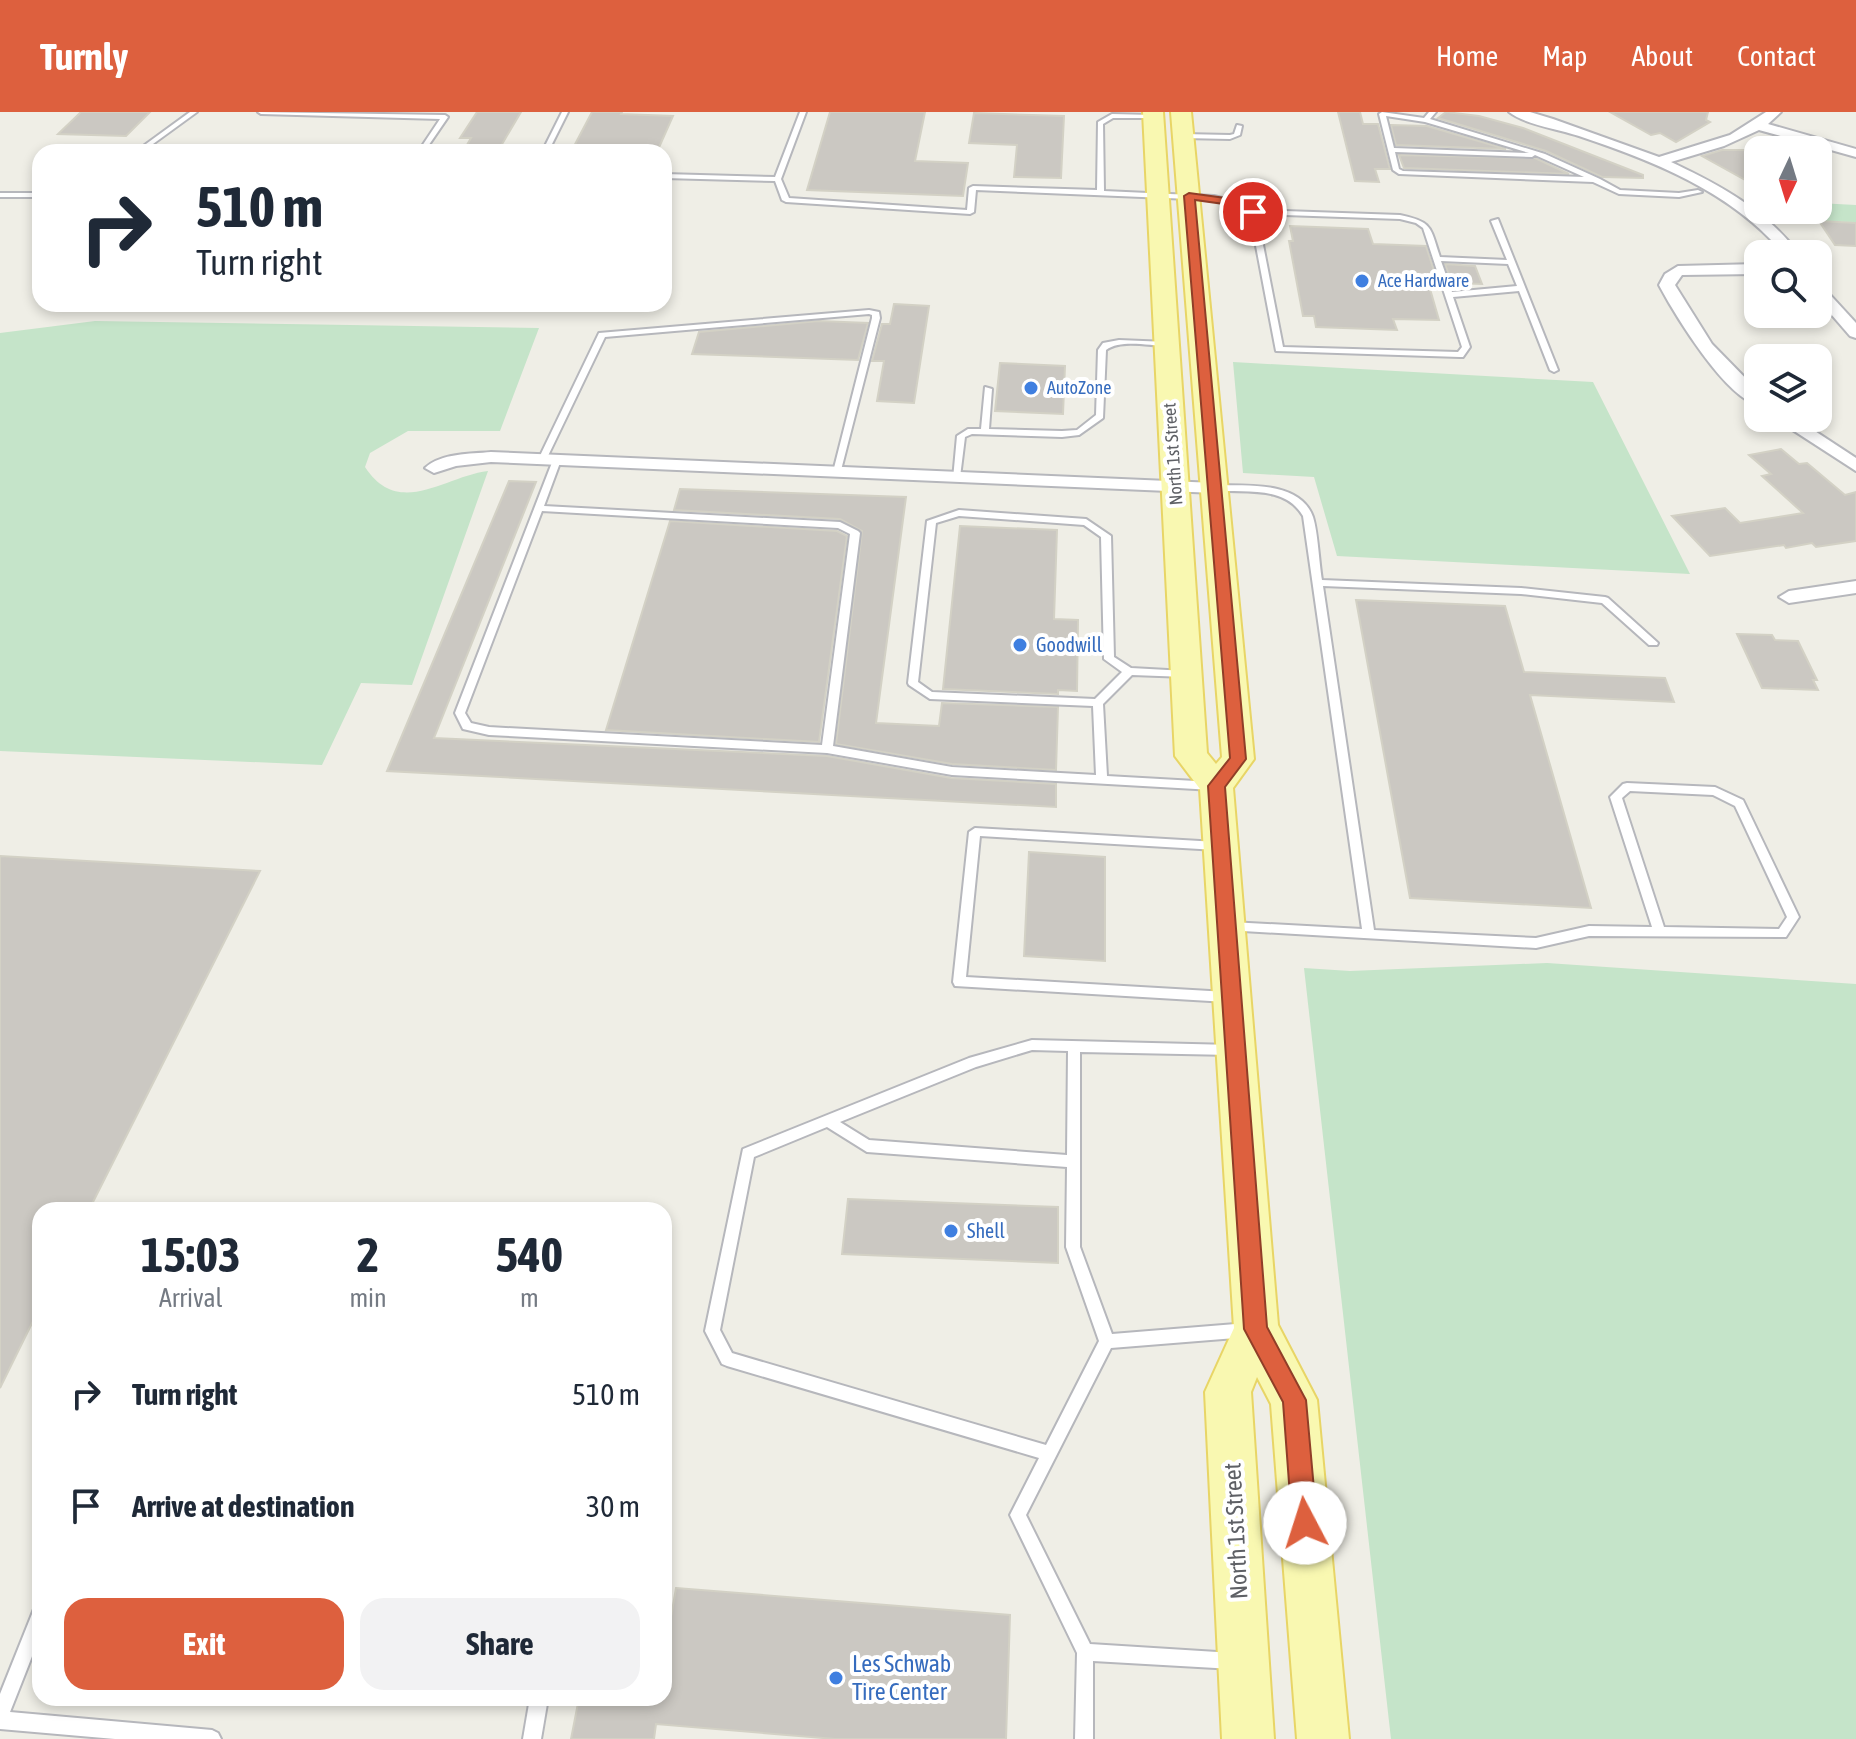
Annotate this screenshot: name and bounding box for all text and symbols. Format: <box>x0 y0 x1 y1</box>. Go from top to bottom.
text: Turnly <box>40 35 128 78</box>
text: Home <box>1436 40 1498 72</box>
text: Map <box>1542 40 1587 72</box>
text: About <box>1631 40 1693 72</box>
text: Contact <box>1737 40 1816 72</box>
north arrow <box>1744 136 1832 224</box>
map controls <box>1744 136 1832 432</box>
text: 510 m <box>196 175 323 239</box>
icon: right <box>64 176 168 280</box>
pin <box>1219 178 1287 246</box>
icon: arrive <box>1231 190 1275 234</box>
button: search <box>1744 240 1832 328</box>
text: Turn right <box>196 241 323 283</box>
place label: Ace Hardware <box>1378 270 1469 291</box>
marker: Ace Hardware <box>1353 272 1371 290</box>
button: layers <box>1744 344 1832 432</box>
place label: AutoZone <box>1047 377 1111 398</box>
marker: AutoZone <box>1022 379 1040 397</box>
street label: North 1st Street <box>1158 402 1187 506</box>
place label: Goodwill <box>1036 633 1103 656</box>
marker: Goodwill <box>1011 636 1029 654</box>
place label: Shell <box>967 1219 1005 1242</box>
marker: Shell <box>942 1222 960 1240</box>
text: 15:03 <box>141 1227 241 1282</box>
text: 2 <box>357 1227 379 1282</box>
text: 540 <box>496 1227 563 1282</box>
text: Arrival <box>159 1283 222 1313</box>
text: min <box>349 1283 387 1313</box>
text: m <box>520 1283 539 1313</box>
icon: right <box>64 1372 108 1416</box>
text: Turn right <box>132 1377 238 1411</box>
text: 510 m <box>572 1377 640 1411</box>
street label: North 1st Street <box>1218 1462 1253 1600</box>
position arrow <box>1263 1481 1347 1565</box>
icon: arrive <box>64 1484 108 1528</box>
text: Arrive at destination <box>132 1489 354 1523</box>
text: 30 m <box>586 1489 640 1523</box>
button: Exit <box>64 1598 344 1690</box>
button: Share <box>360 1598 640 1690</box>
place label: Les Schwab Tire Center <box>852 1650 951 1705</box>
marker: Les Schwab Tire Center <box>827 1669 845 1687</box>

